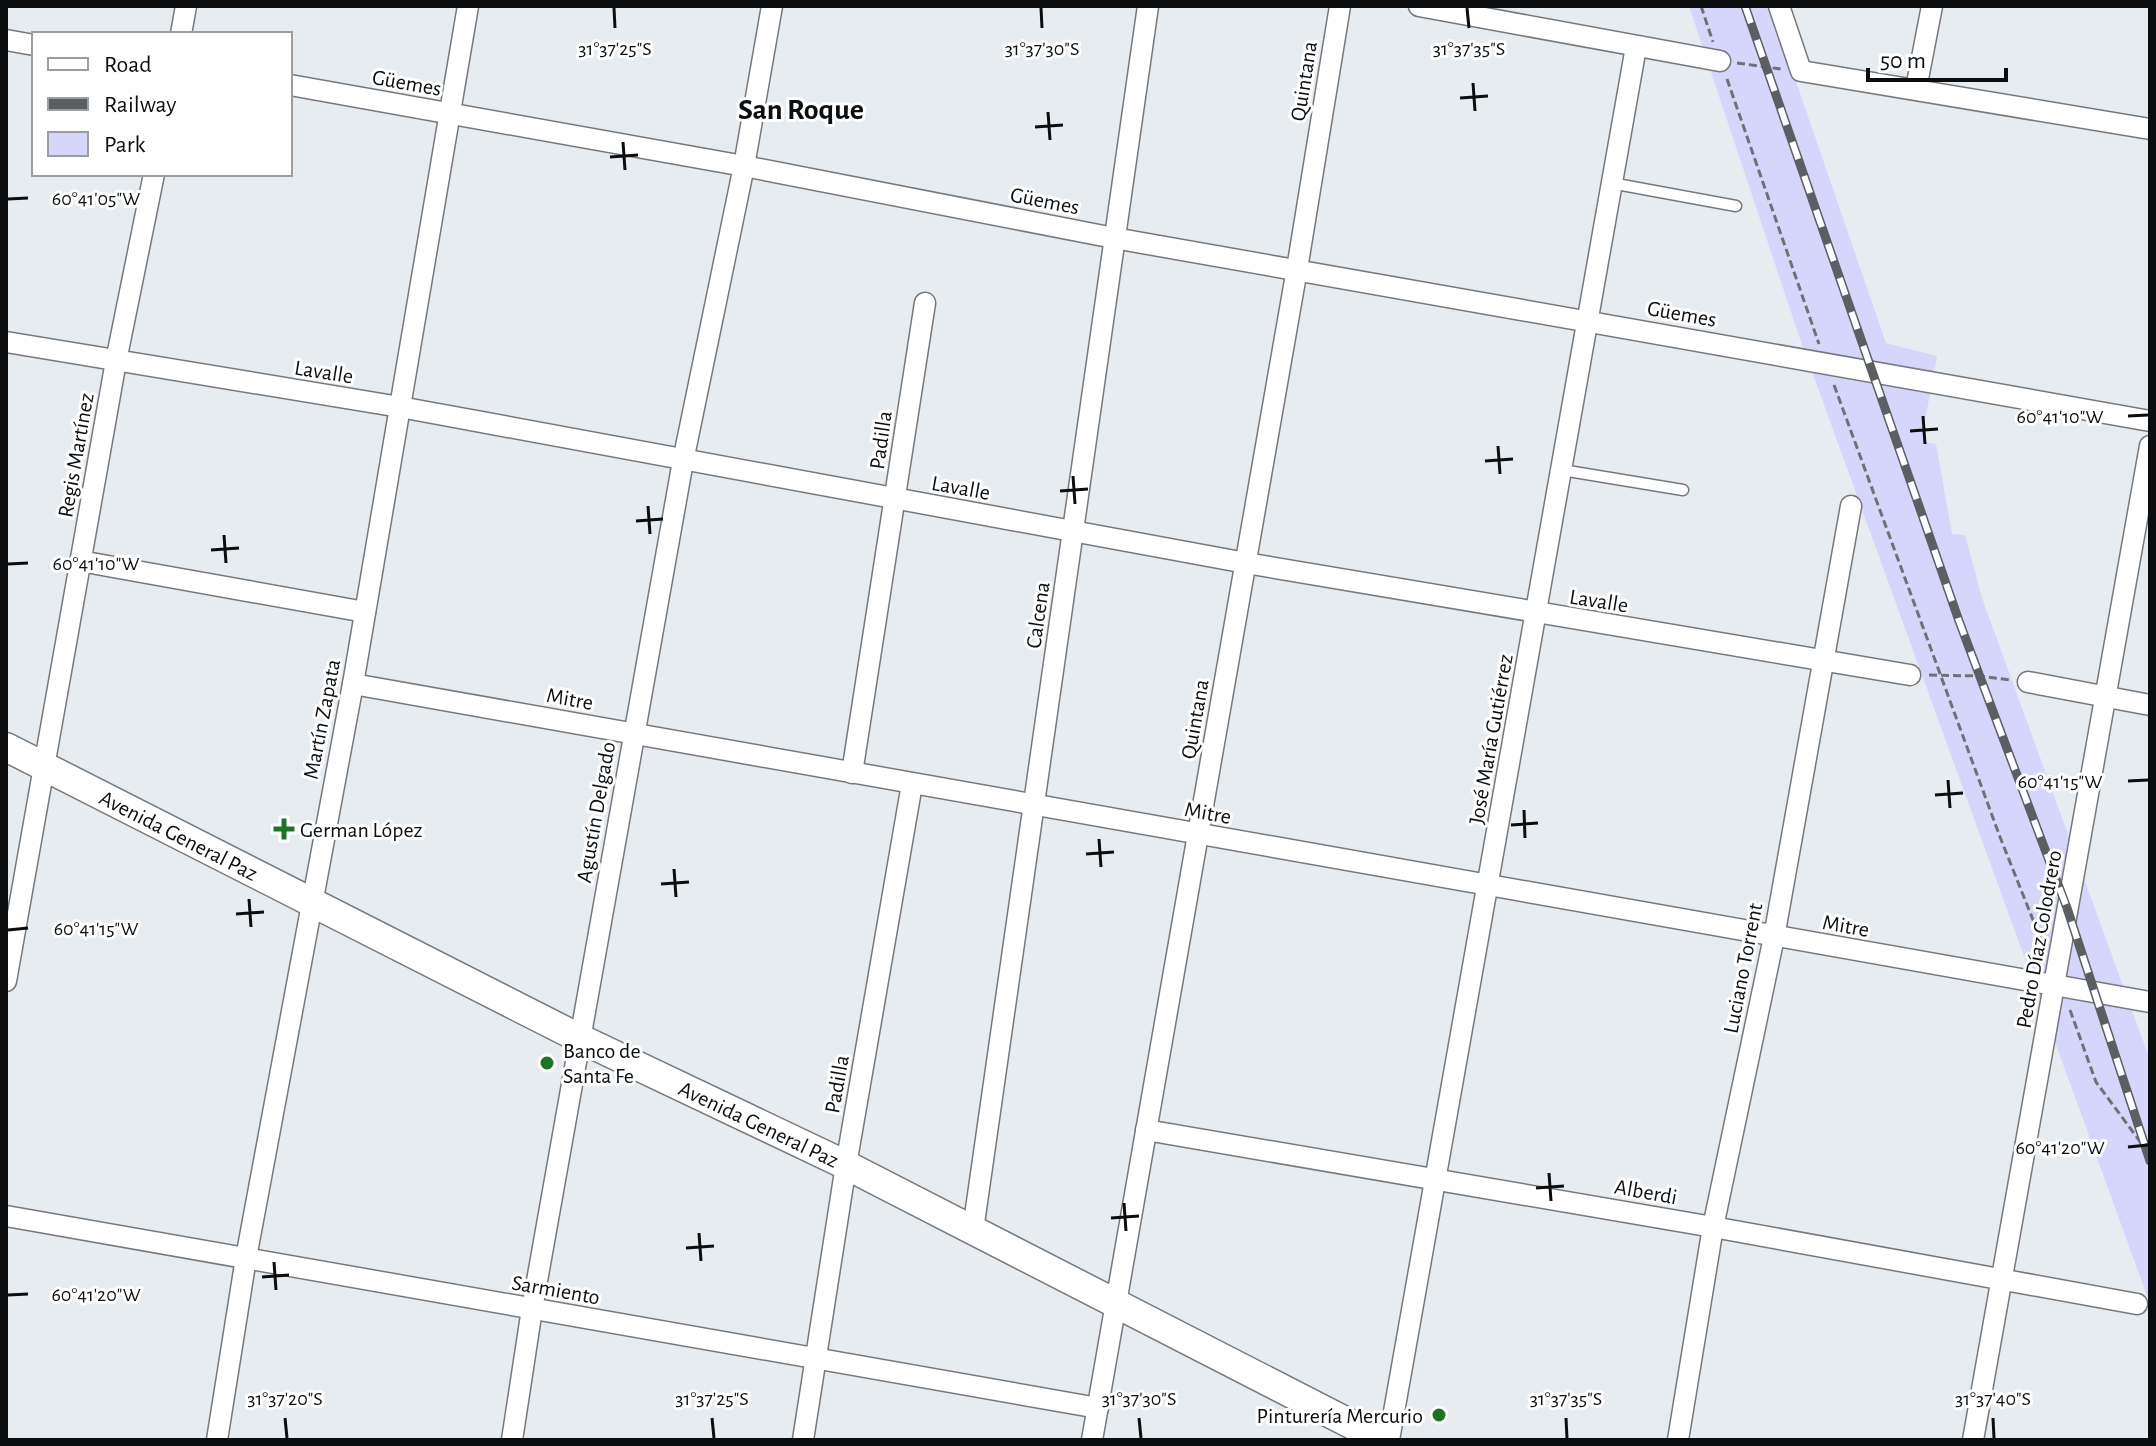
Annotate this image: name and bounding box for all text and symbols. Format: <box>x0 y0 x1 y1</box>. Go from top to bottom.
legend <box>32 32 292 176</box>
scale bar <box>1868 32 2006 82</box>
text: 31°37'25"S <box>578 39 652 59</box>
text: 31°37'30"S <box>1005 39 1079 59</box>
text: 31°37'35"S <box>1433 39 1505 59</box>
street label: Quintana <box>1287 40 1321 123</box>
text: 50 m <box>1880 49 1926 73</box>
text: Road <box>104 53 152 77</box>
street label: Güemes <box>370 66 443 100</box>
text: Railway <box>104 93 176 117</box>
district label: San Roque <box>738 95 864 125</box>
text: Park <box>104 133 145 157</box>
street label: Güemes <box>1008 184 1081 218</box>
text: 60°41'05"W <box>52 189 140 209</box>
street label: Güemes <box>1645 297 1718 331</box>
street label: Lavalle <box>293 356 355 387</box>
street label: Regis Martínez <box>54 391 98 519</box>
text: 60°41'10"W <box>2017 407 2104 427</box>
street label: Padilla <box>866 410 896 471</box>
street label: Lavalle <box>930 472 992 504</box>
text: 60°41'10"W <box>53 554 140 574</box>
street label: Calcena <box>1022 580 1054 650</box>
street label: Lavalle <box>1568 585 1630 616</box>
street label: José María Gutiérrez <box>1465 652 1517 826</box>
street label: Martín Zapata <box>300 657 344 781</box>
street label: Quintana <box>1177 678 1213 761</box>
street label: Mitre <box>545 684 595 714</box>
street label: Agustín Delgado <box>573 740 619 884</box>
text: 60°41'15"W <box>2018 772 2102 792</box>
street label: Avenida General Paz <box>96 787 261 885</box>
street label: Mitre <box>1183 798 1233 828</box>
place label: German López <box>300 819 423 841</box>
marker: German López <box>275 820 293 838</box>
street label: Pedro Díaz Colodrero <box>2012 848 2065 1030</box>
street label: Luciano Torrent <box>1720 901 1766 1035</box>
street label: Mitre <box>1821 911 1871 941</box>
text: 60°41'15"W <box>54 919 138 939</box>
place label: Banco de Santa Fe <box>563 1040 641 1087</box>
street label: Padilla <box>821 1053 853 1115</box>
marker: Banco de Santa Fe <box>538 1054 556 1072</box>
street label: Avenida General Paz <box>675 1077 842 1172</box>
text: 60°41'20"W <box>2015 1138 2105 1158</box>
street label: Alberdi <box>1613 1176 1679 1208</box>
street label: Sarmiento <box>510 1271 602 1309</box>
text: 60°41'20"W <box>51 1285 141 1305</box>
text: 31°37'20"S <box>247 1389 323 1409</box>
text: 31°37'25"S <box>675 1389 749 1409</box>
text: 31°37'30"S <box>1102 1389 1176 1409</box>
text: 31°37'35"S <box>1530 1389 1602 1409</box>
text: 31°37'40"S <box>1955 1389 2031 1409</box>
place label: Pinturería Mercurio <box>1257 1405 1423 1427</box>
marker: Pinturería Mercurio <box>1430 1406 1448 1424</box>

